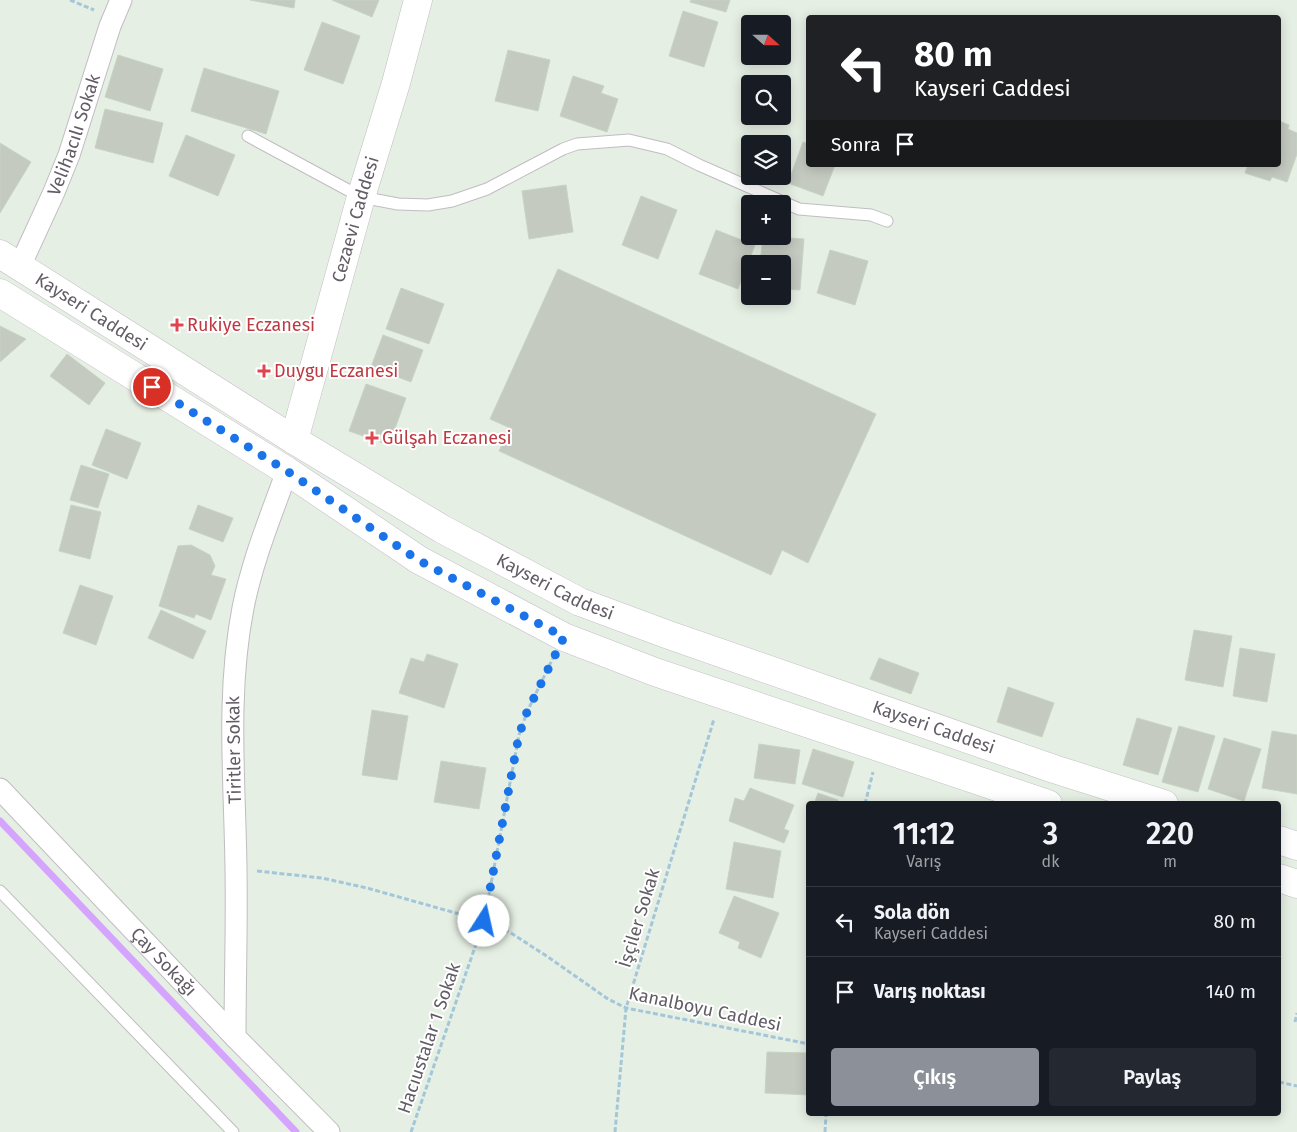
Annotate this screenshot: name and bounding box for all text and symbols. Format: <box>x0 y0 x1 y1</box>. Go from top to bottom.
north arrow <box>741 15 791 65</box>
map controls <box>741 15 791 305</box>
text: 80 m <box>914 33 993 75</box>
icon: left <box>831 35 896 100</box>
street label: Velihacılı Sokak <box>43 71 105 199</box>
button: search <box>741 75 791 125</box>
text: Kayseri Caddesi <box>914 75 1071 102</box>
icon: arrive <box>891 130 919 158</box>
text: Sonra <box>831 133 881 156</box>
button: layers <box>741 135 791 185</box>
street label: Cezaevi Caddesi <box>327 154 384 285</box>
button: + <box>741 195 791 245</box>
button: − <box>741 255 791 305</box>
street label: Kayseri Caddesi <box>31 268 151 355</box>
place label: Rukiye Eczanesi <box>187 314 315 336</box>
marker: Rukiye Eczanesi <box>171 319 183 331</box>
place label: Duygu Eczanesi <box>274 360 398 382</box>
marker: Duygu Eczanesi <box>258 365 270 377</box>
pin <box>131 366 173 408</box>
icon: arrive <box>138 373 166 401</box>
place label: Gülşah Eczanesi <box>382 427 512 449</box>
marker: Gülşah Eczanesi <box>366 432 378 444</box>
street label: Kayseri Caddesi <box>493 549 617 625</box>
street label: Tiritler Sokak <box>222 695 246 804</box>
street label: Kayseri Caddesi <box>870 696 998 759</box>
text: 11:12 <box>893 816 955 852</box>
text: 3 <box>1043 816 1058 852</box>
text: 220 <box>1146 816 1194 852</box>
text: Varış <box>906 852 941 871</box>
text: dk <box>1042 852 1059 871</box>
text: m <box>1163 852 1177 871</box>
street label: İşçiler Sokak <box>614 865 665 970</box>
position arrow <box>457 894 509 946</box>
text: Sola dön <box>874 901 950 924</box>
icon: left <box>831 908 859 936</box>
text: 80 m <box>1214 910 1256 933</box>
street label: Çay Sokağı <box>126 923 201 1001</box>
text: Kayseri Caddesi <box>874 924 988 943</box>
street label: Hacıustalar 1 Sokak <box>393 959 465 1116</box>
icon: arrive <box>831 978 859 1006</box>
text: Varış noktası <box>874 980 986 1003</box>
text: 140 m <box>1206 980 1256 1003</box>
street label: Kanalboyu Caddesi <box>627 982 783 1036</box>
button: Çıkış <box>831 1048 1039 1106</box>
button: Paylaş <box>1049 1048 1256 1106</box>

